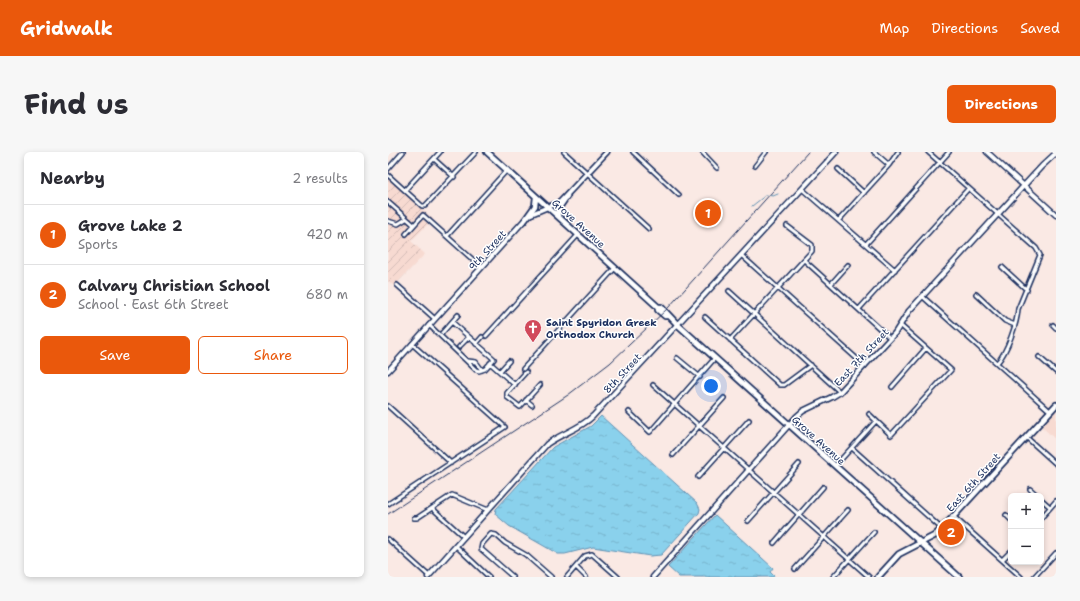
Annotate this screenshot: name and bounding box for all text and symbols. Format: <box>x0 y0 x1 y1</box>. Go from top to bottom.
text: Gridwalk <box>20 16 113 41</box>
text: Map <box>880 19 910 37</box>
text: Directions <box>932 19 998 37</box>
text: Saved <box>1020 19 1060 37</box>
text: Find us <box>24 85 129 123</box>
button: Directions <box>947 85 1056 123</box>
text: Nearby <box>40 167 105 189</box>
text: 2 results <box>292 170 348 187</box>
street label: Grove Avenue <box>549 196 608 251</box>
pin: 1 <box>695 198 721 228</box>
text: Grove Lake 2 <box>78 216 183 236</box>
text: 1 <box>50 226 56 243</box>
text: 420 m <box>306 226 348 243</box>
street label: 9th Street <box>466 227 509 273</box>
text: Sports <box>78 236 118 253</box>
text: Calvary Christian School <box>78 276 270 296</box>
text: 2 <box>48 286 58 303</box>
text: 680 m <box>306 286 348 303</box>
text: School · East 6th Street <box>78 296 229 313</box>
place label: Saint Spyridon Greek Orthodox Church <box>546 316 657 341</box>
church icon: Saint Spyridon Greek Orthodox Church <box>523 318 543 343</box>
street label: East 7th Street <box>831 326 892 389</box>
button: Save <box>40 336 190 374</box>
button: Share <box>198 336 348 374</box>
street label: 8th Street <box>601 351 644 396</box>
your location <box>701 376 721 396</box>
street label: Grove Avenue <box>789 413 848 468</box>
street label: East 6th Street <box>943 450 1003 514</box>
map controls <box>1008 493 1044 565</box>
button: + <box>1008 493 1044 529</box>
pin: 2 <box>938 517 964 547</box>
button: − <box>1008 529 1044 565</box>

